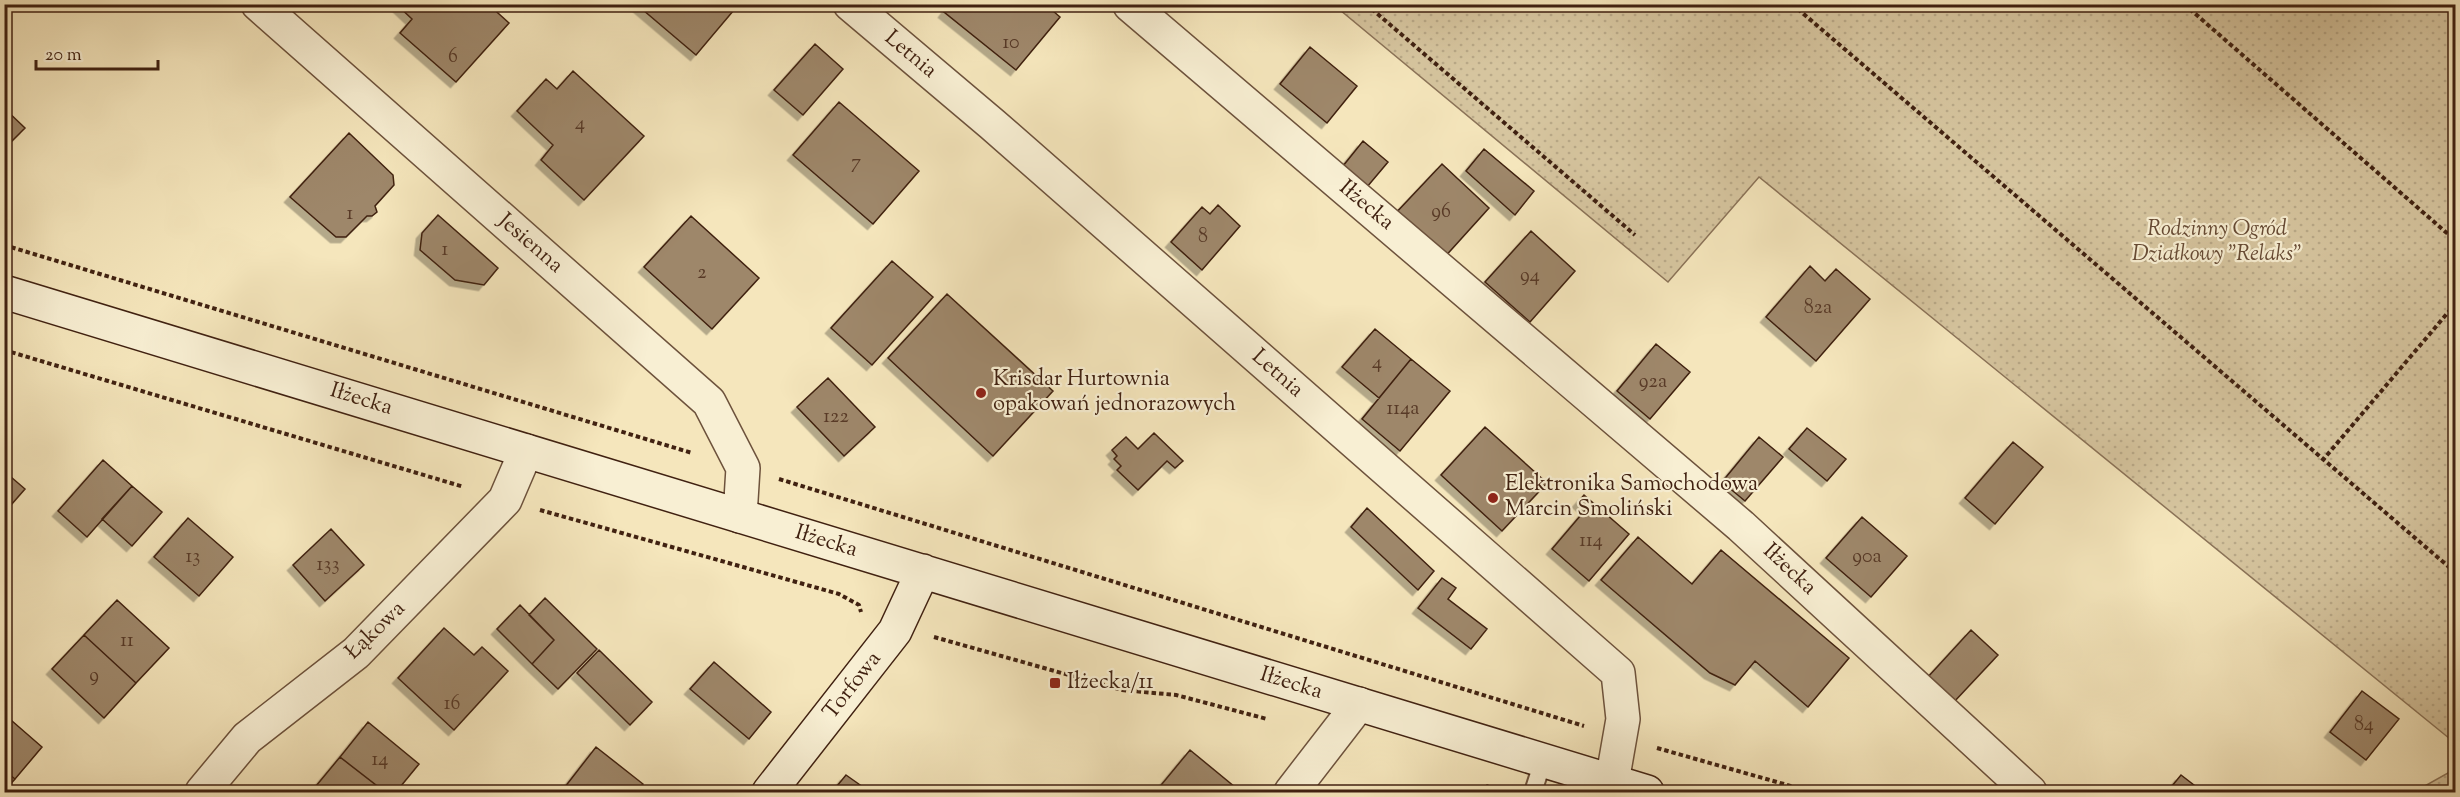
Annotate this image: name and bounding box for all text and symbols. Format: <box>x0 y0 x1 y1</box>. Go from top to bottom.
street label: Letnia <box>877 23 943 87</box>
house number: 10 <box>1002 29 1020 58</box>
scale bar <box>36 33 158 71</box>
text: 20 m <box>45 43 82 69</box>
house number: 6 <box>448 43 458 72</box>
house number: 4 <box>575 110 585 139</box>
house number: 7 <box>851 149 861 178</box>
street label: Iłżecka <box>1331 173 1401 239</box>
house number: 96 <box>1431 198 1451 227</box>
house number: 1 <box>347 200 354 229</box>
street label: Jesienna <box>489 206 570 282</box>
park label: Rodzinny Ogród Działkowy "Relaks" <box>2132 214 2302 271</box>
house number: 8 <box>1198 223 1208 252</box>
house number: 1 <box>442 236 449 265</box>
house number: 2 <box>697 259 707 288</box>
house number: 94 <box>1520 262 1540 291</box>
house number: 82a <box>1804 294 1832 323</box>
street label: Letnia <box>1244 342 1310 406</box>
house number: 4 <box>1372 349 1382 378</box>
place label: Krisdar Hurtownia opakowań jednorazowych <box>993 364 1236 421</box>
house number: 92a <box>1639 368 1667 397</box>
street label: Iłżecka <box>326 375 396 425</box>
marker: Krisdar Hurtownia opakowań jednorazowych <box>974 386 988 400</box>
house number: 114a <box>1387 395 1419 424</box>
house number: 122 <box>823 403 849 432</box>
place label: Elektronika Samochodowa Marcin Smoliński <box>1505 469 1758 526</box>
marker: Elektronika Samochodowa Marcin Smoliński <box>1486 491 1500 505</box>
street label: Iłżecka <box>791 517 861 567</box>
house number: 114 <box>1579 527 1603 556</box>
street label: Iłżecka <box>1755 537 1823 603</box>
house number: 13 <box>186 543 200 572</box>
house number: 90a <box>1852 543 1882 572</box>
house number: 133 <box>317 551 339 580</box>
street label: Łąkowa <box>339 594 413 668</box>
house number: 11 <box>120 627 134 656</box>
street label: Torfowa <box>816 645 890 727</box>
street label: Iłżecka <box>1256 659 1326 709</box>
house number: 9 <box>89 662 99 691</box>
place label: Iłżecka/11 <box>1067 667 1154 699</box>
marker: Iłżecka/11 <box>1048 676 1062 690</box>
house number: 16 <box>444 690 460 719</box>
house number: 84 <box>2354 711 2374 740</box>
house number: 14 <box>372 746 388 775</box>

